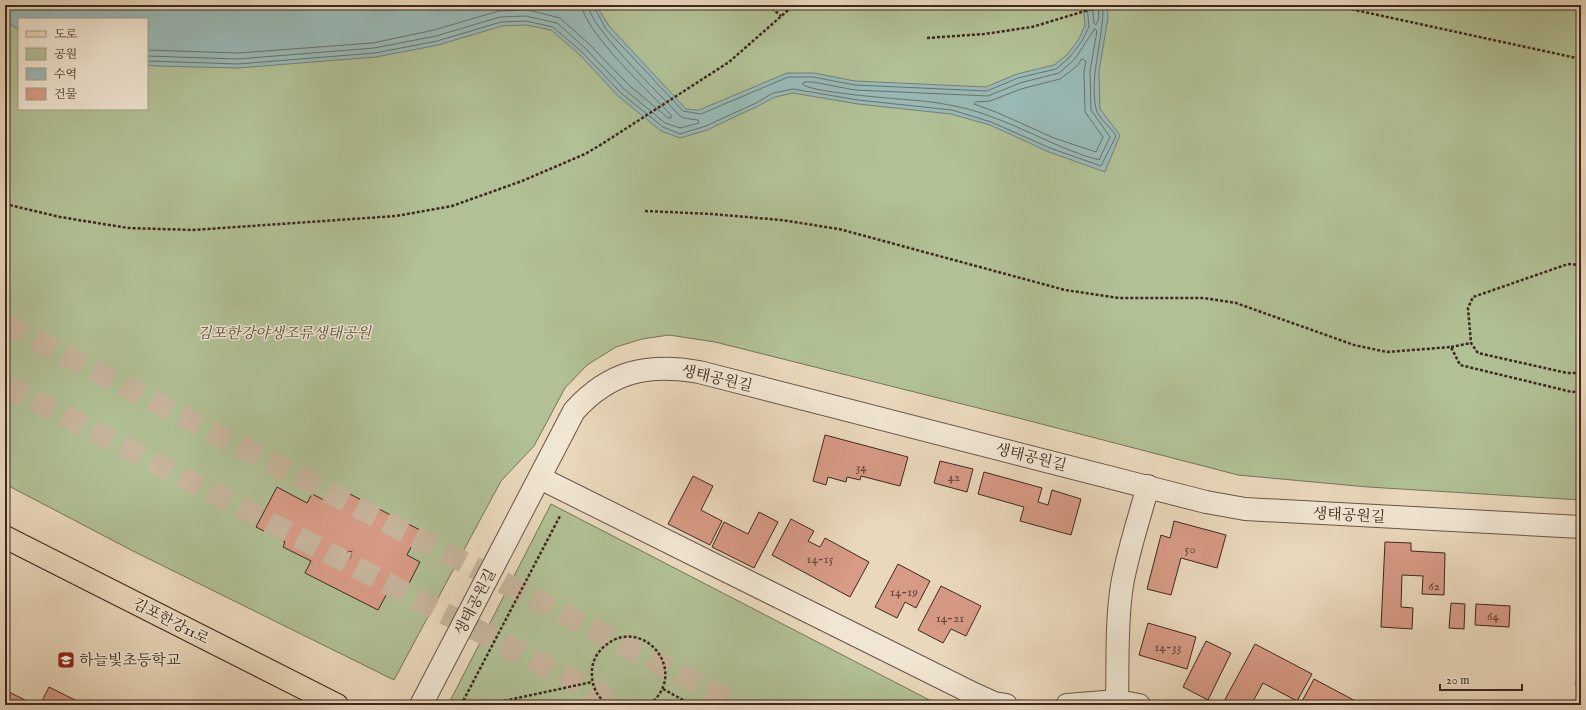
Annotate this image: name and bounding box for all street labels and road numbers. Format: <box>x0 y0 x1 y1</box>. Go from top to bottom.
street label: 생태공원길 <box>679 361 754 396</box>
street label: 생태공원길 <box>993 440 1068 475</box>
street label: 생태공원길 <box>1312 504 1386 527</box>
street label: 생태공원길 <box>451 566 500 639</box>
street label: 김포한강11로 <box>129 594 213 649</box>

